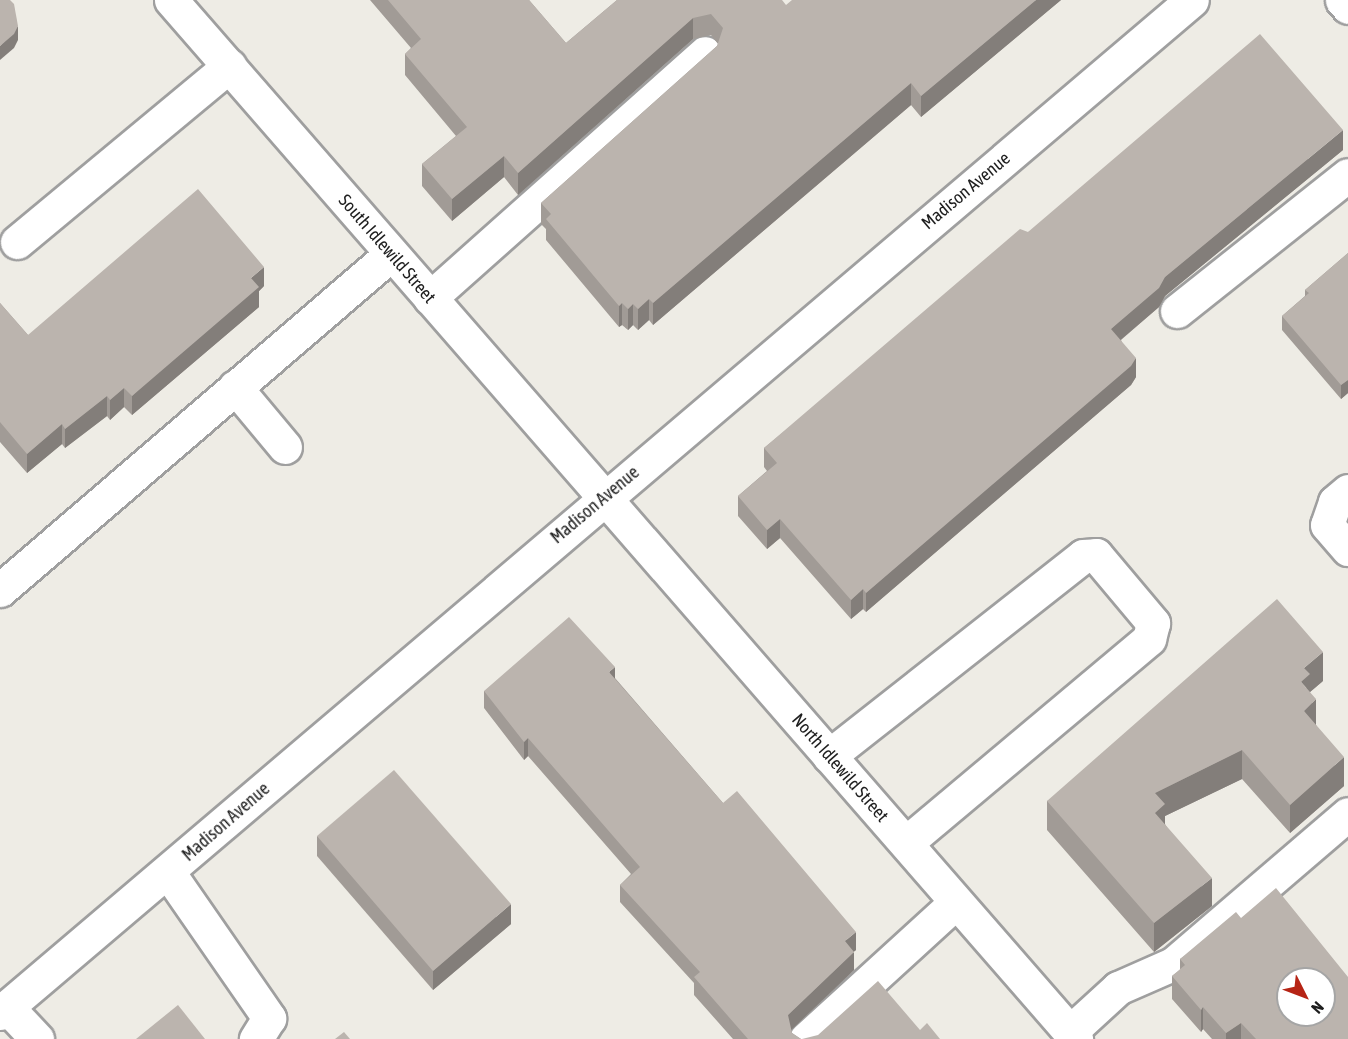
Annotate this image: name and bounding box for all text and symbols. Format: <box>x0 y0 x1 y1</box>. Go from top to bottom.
street label: Madison Avenue <box>917 148 1015 234</box>
street label: South Idlewild Street <box>334 190 440 308</box>
street label: Madison Avenue <box>546 462 644 548</box>
street label: North Idlewild Street <box>787 709 893 827</box>
street label: Madison Avenue <box>178 778 274 866</box>
north arrow <box>1276 967 1336 1027</box>
text: N <box>1308 998 1328 1017</box>

